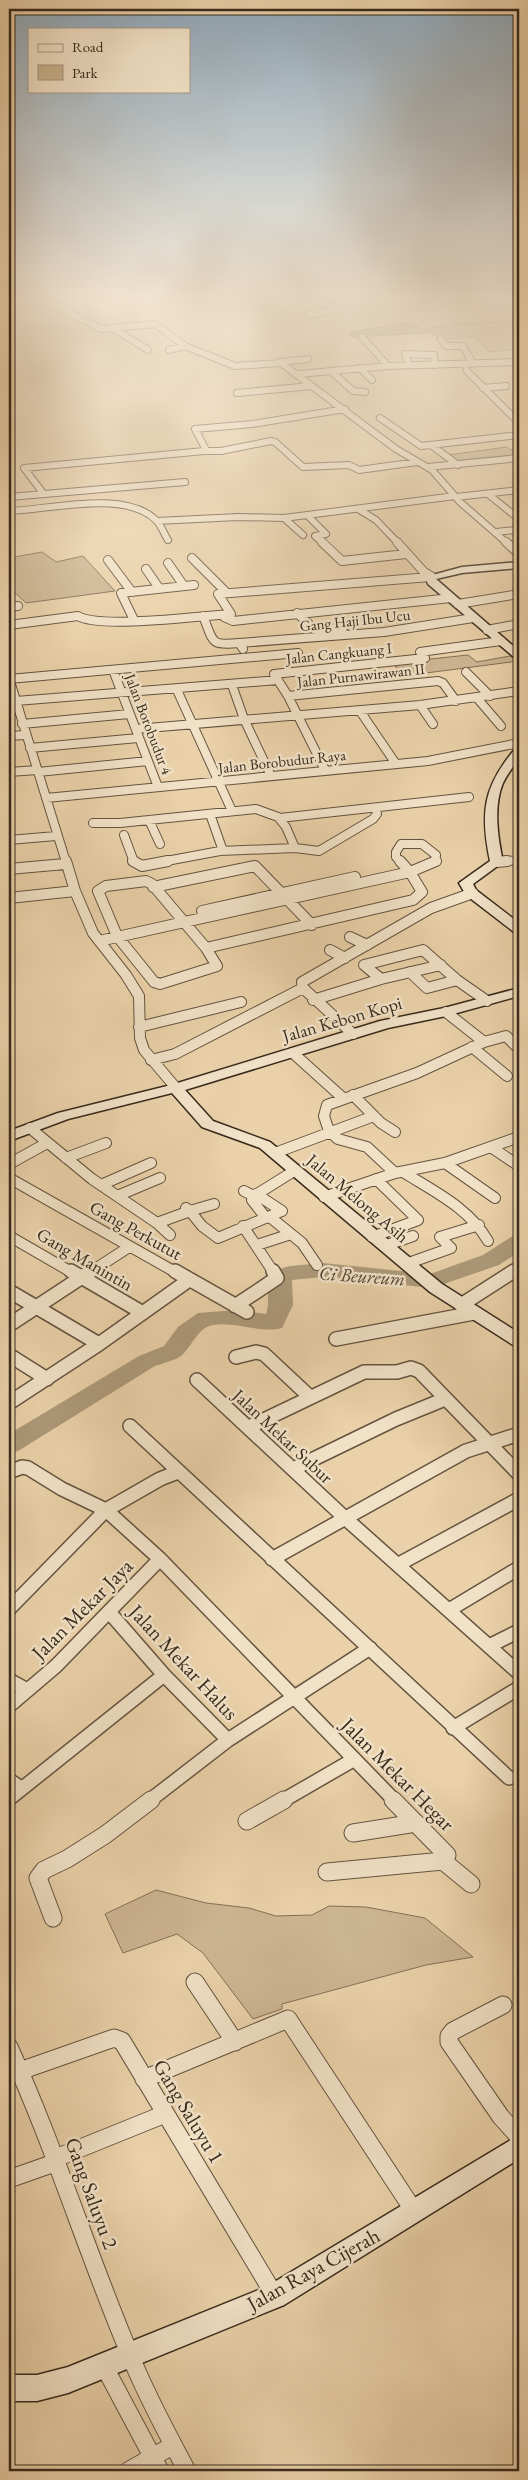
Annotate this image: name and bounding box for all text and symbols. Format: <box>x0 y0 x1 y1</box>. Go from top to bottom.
legend <box>28 28 190 92</box>
text: Road <box>72 37 104 56</box>
text: Park <box>72 63 99 82</box>
street label: Gang Haji Ibu Ucu <box>299 605 411 635</box>
street label: Jalan Cangkuang I <box>283 638 393 668</box>
street label: Jalan Purnawirawan II <box>294 659 426 691</box>
street label: Jalan Borobudur 4 <box>120 669 177 778</box>
street label: Jalan Borobudur Raya <box>215 745 347 777</box>
street label: Jalan Kebon Kopi <box>278 991 405 1048</box>
street label: Jalan Melong Asih <box>300 1147 414 1248</box>
street label: Gang Perkutut <box>86 1195 186 1265</box>
street label: Gang Manintin <box>33 1222 138 1296</box>
water label: Ci Beureum <box>318 1261 406 1291</box>
street label: Jalan Mekar Subur <box>227 1382 338 1488</box>
street label: Jalan Mekar Jaya <box>24 1552 139 1667</box>
street label: Jalan Mekar Halus <box>122 1597 245 1726</box>
street label: Jalan Mekar Hegar <box>334 1710 461 1837</box>
street label: Gang Saluyu 1 <box>147 2054 231 2168</box>
street label: Gang Saluyu 2 <box>59 2133 125 2253</box>
street label: Jalan Raya Cijerah <box>240 2221 384 2318</box>

